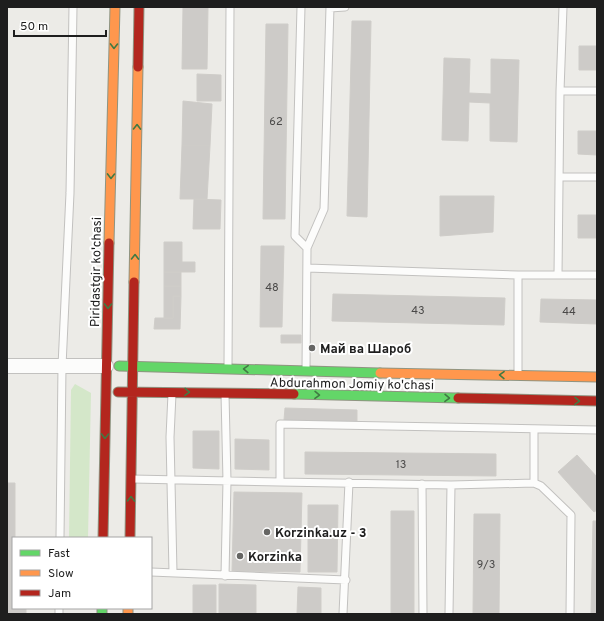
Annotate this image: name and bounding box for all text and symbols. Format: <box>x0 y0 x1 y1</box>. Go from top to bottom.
scale bar <box>14 12 106 38</box>
text: 50 m <box>20 19 48 35</box>
one-way arrow <box>110 43 118 49</box>
house number: 62 <box>269 115 283 129</box>
one-way arrow <box>133 124 141 130</box>
one-way arrow <box>107 173 115 179</box>
street label: Piridastgir ko'chasi <box>88 217 106 327</box>
one-way arrow <box>130 254 139 260</box>
house number: 48 <box>265 281 279 295</box>
one-way arrow <box>103 303 112 309</box>
house number: 43 <box>411 304 425 318</box>
house number: 44 <box>562 305 576 319</box>
place label: Май ва Шароб <box>320 342 411 358</box>
marker: Май ва Шароб <box>307 343 317 353</box>
one-way arrow <box>243 365 249 374</box>
one-way arrow <box>499 371 505 379</box>
street label: Abdurahmon Jomiy ko'chasi <box>270 376 434 394</box>
one-way arrow <box>184 388 190 397</box>
one-way arrow <box>314 390 320 399</box>
one-way arrow <box>444 394 450 402</box>
one-way arrow <box>574 397 580 405</box>
one-way arrow <box>101 433 109 439</box>
house number: 13 <box>396 458 406 472</box>
one-way arrow <box>126 496 135 502</box>
place label: Korzinka.uz - 3 <box>275 526 367 542</box>
marker: Korzinka.uz - 3 <box>262 527 272 537</box>
legend <box>12 537 152 609</box>
text: Fast <box>48 546 70 562</box>
place label: Korzinka <box>248 550 302 566</box>
marker: Korzinka <box>235 551 245 561</box>
house number: 9/3 <box>477 558 495 572</box>
text: Slow <box>48 566 74 582</box>
text: Jam <box>48 586 71 602</box>

